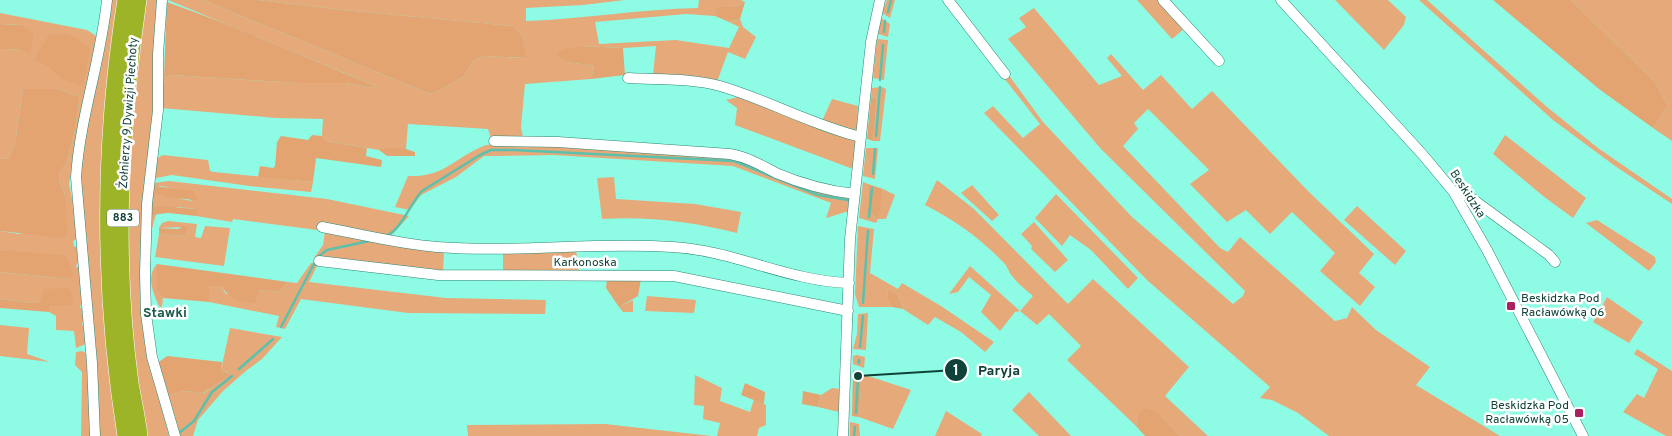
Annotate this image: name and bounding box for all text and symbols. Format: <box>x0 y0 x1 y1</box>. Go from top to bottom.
street label: Żołnierzy 9 Dywizji Piechoty <box>116 37 142 189</box>
street label: Beskidzka <box>1445 167 1489 221</box>
road number: 883 <box>107 210 139 227</box>
street label: Karkonoska <box>554 255 617 271</box>
place label: Beskidzka Pod Racławówką 06 <box>1521 291 1605 321</box>
marker: Beskidzka Pod Racławówką 06 <box>1505 300 1517 312</box>
district label: Stawki <box>143 305 187 322</box>
callout: Paryja <box>943 356 1030 385</box>
text: 1 <box>953 362 959 381</box>
text: Paryja <box>978 363 1020 380</box>
place label: Beskidzka Pod Racławówką 05 <box>1485 398 1569 428</box>
marker: Beskidzka Pod Racławówką 05 <box>1573 407 1585 419</box>

